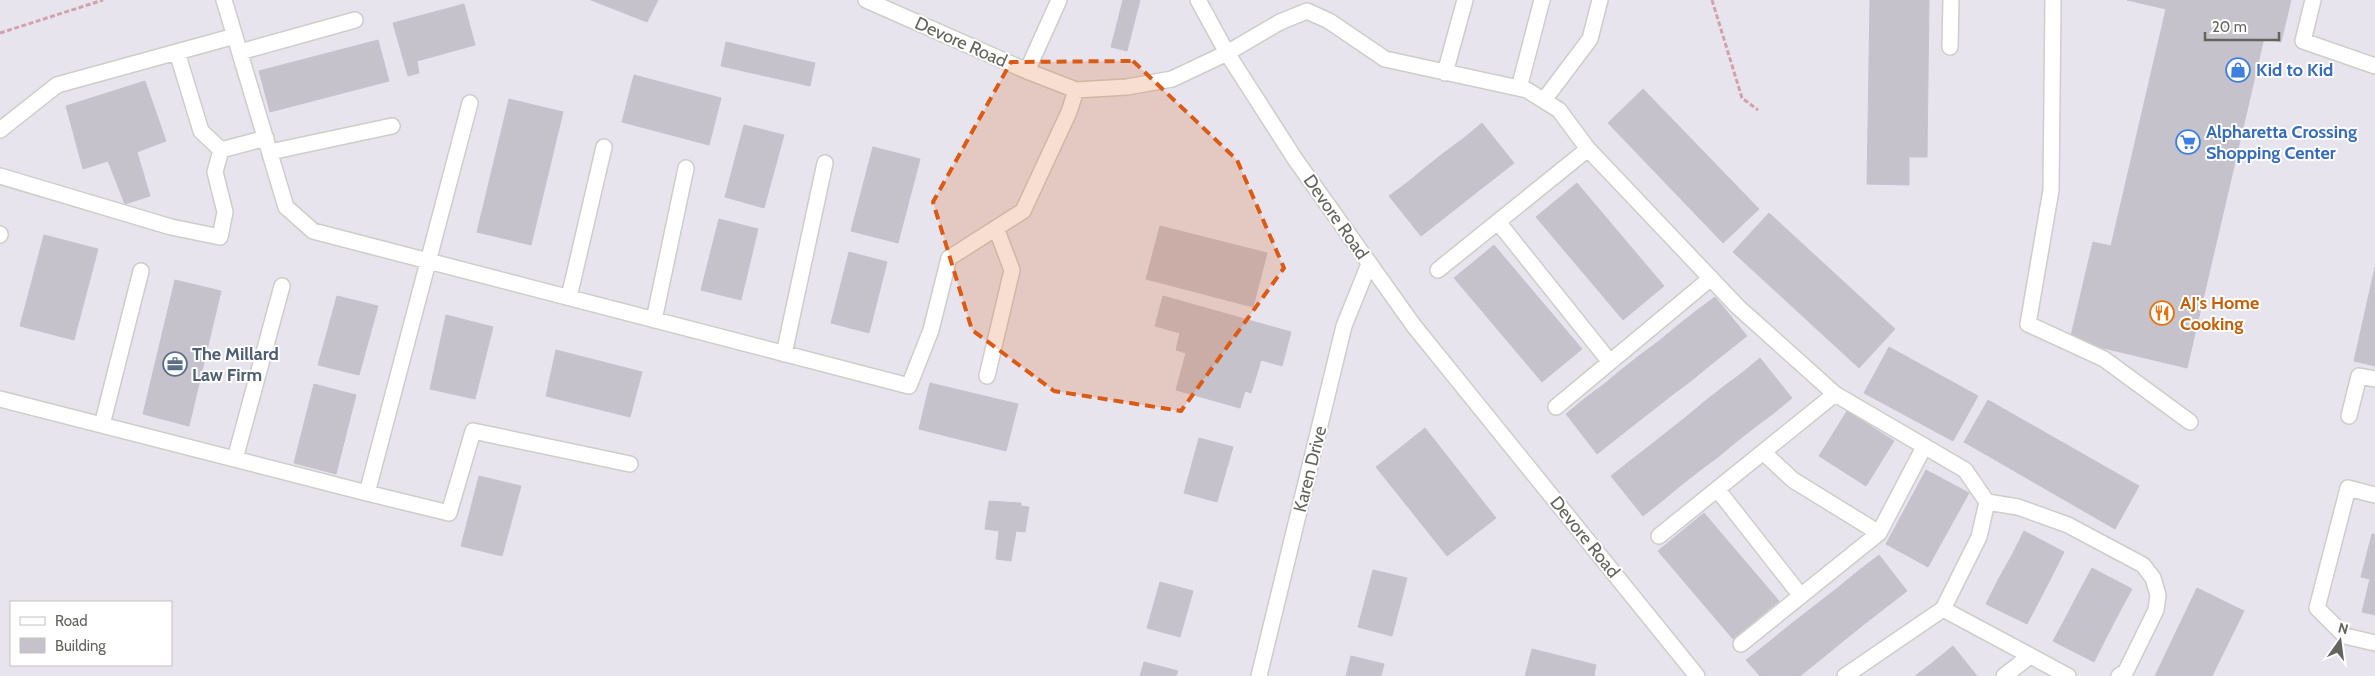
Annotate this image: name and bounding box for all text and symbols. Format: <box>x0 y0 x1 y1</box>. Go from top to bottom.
scale bar <box>2205 10 2279 42</box>
street label: Devore Road <box>912 12 1010 72</box>
text: 20 m <box>2212 18 2247 36</box>
shop icon: Kid to Kid <box>2225 57 2251 83</box>
place label: Kid to Kid <box>2256 59 2333 81</box>
place label: Alpharetta Crossing Shopping Center <box>2206 121 2357 164</box>
supermarket icon: Alpharetta Crossing Shopping Center <box>2175 129 2201 155</box>
street label: Devore Road <box>1299 170 1373 264</box>
place label: AJ's Home Cooking <box>2180 292 2259 335</box>
restaurant icon: AJ's Home Cooking <box>2149 300 2175 326</box>
place label: The Millard Law Firm <box>192 343 279 386</box>
office icon: The Millard Law Firm <box>162 351 188 377</box>
street label: Karen Drive <box>1289 424 1331 514</box>
street label: Devore Road <box>1545 492 1625 582</box>
legend <box>10 601 172 666</box>
text: Road <box>55 612 88 630</box>
north arrow <box>2315 616 2365 666</box>
text: N <box>2336 618 2350 638</box>
text: Building <box>55 637 106 655</box>

